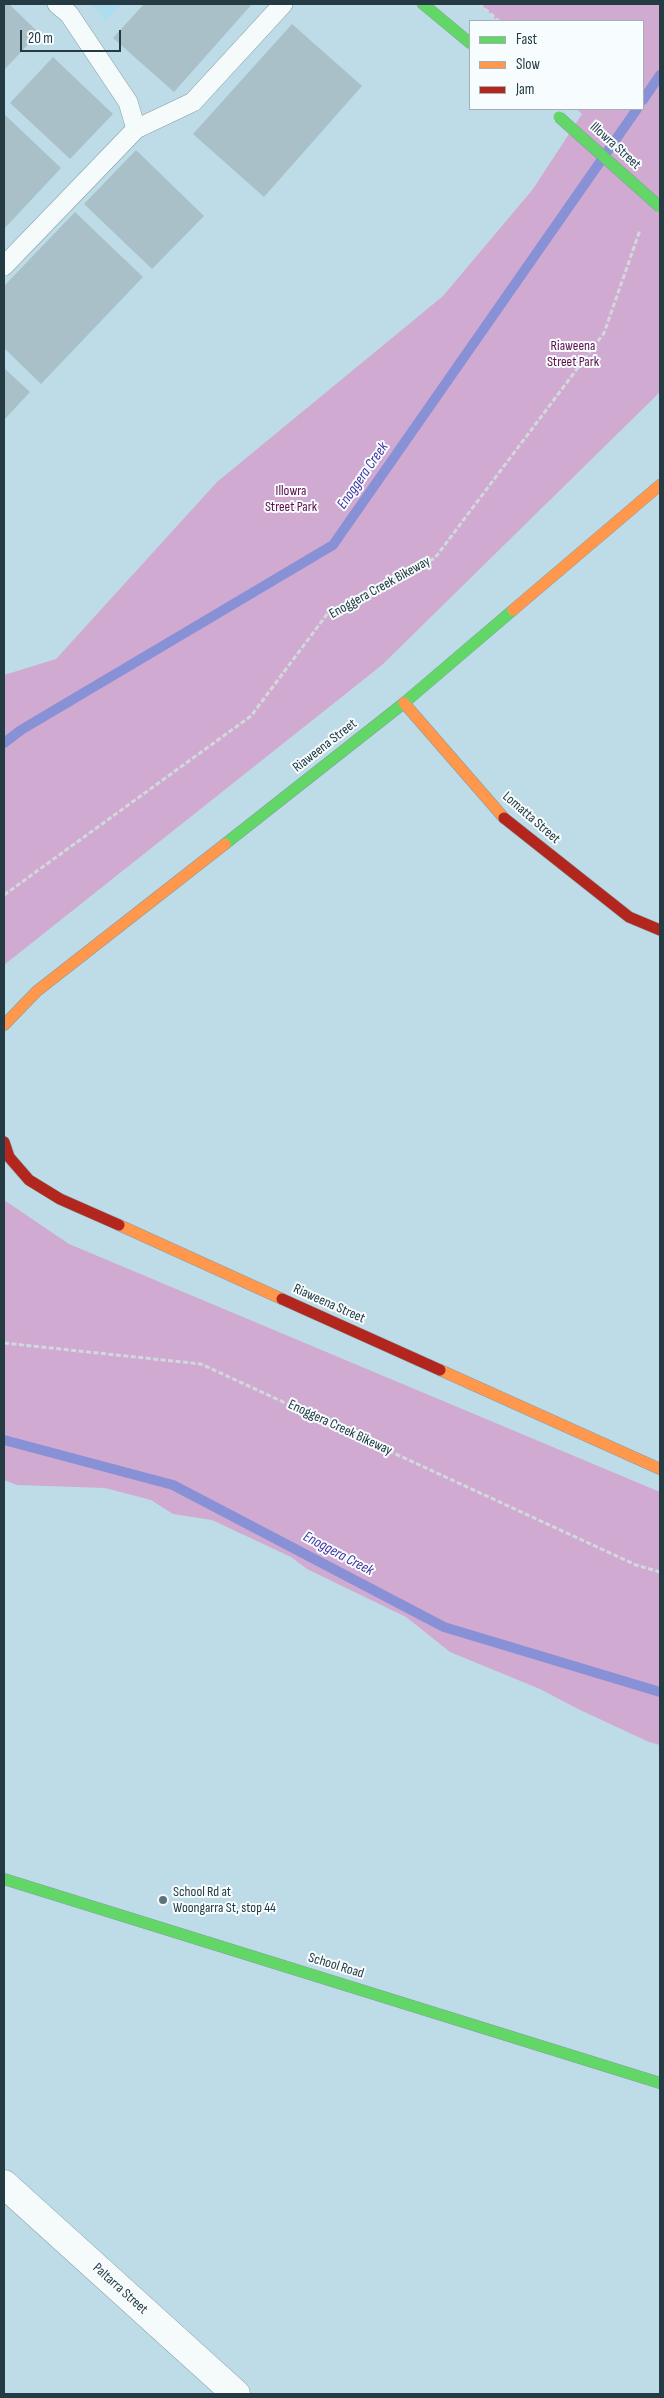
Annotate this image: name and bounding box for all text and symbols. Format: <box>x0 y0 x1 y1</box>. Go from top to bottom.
scale bar <box>22 20 124 52</box>
legend <box>469 20 644 110</box>
text: 20 m <box>28 29 53 48</box>
text: Fast <box>516 30 537 49</box>
text: Slow <box>516 55 540 74</box>
text: Jam <box>516 80 534 99</box>
street label: Illowra Street <box>586 119 644 173</box>
park label: Riaweena Street Park <box>547 338 599 371</box>
water label: Enoggera Creek <box>333 439 393 513</box>
park label: Illowra Street Park <box>265 483 317 516</box>
street label: Enoggera Creek Bikeway <box>327 553 433 623</box>
street label: Riaweena Street <box>290 716 360 776</box>
street label: Lomatta Street <box>499 788 563 848</box>
street label: Riaweena Street <box>291 1281 367 1327</box>
street label: Enoggera Creek Bikeway <box>285 1397 395 1459</box>
water label: Enoggera Creek <box>300 1528 376 1580</box>
place label: School Rd at Woongarra St, stop 44 <box>173 1884 276 1916</box>
marker: School Rd at Woongarra St, stop 44 <box>157 1894 169 1906</box>
street label: School Road <box>306 1950 366 1982</box>
street label: Paltarra Street <box>89 2260 151 2318</box>

